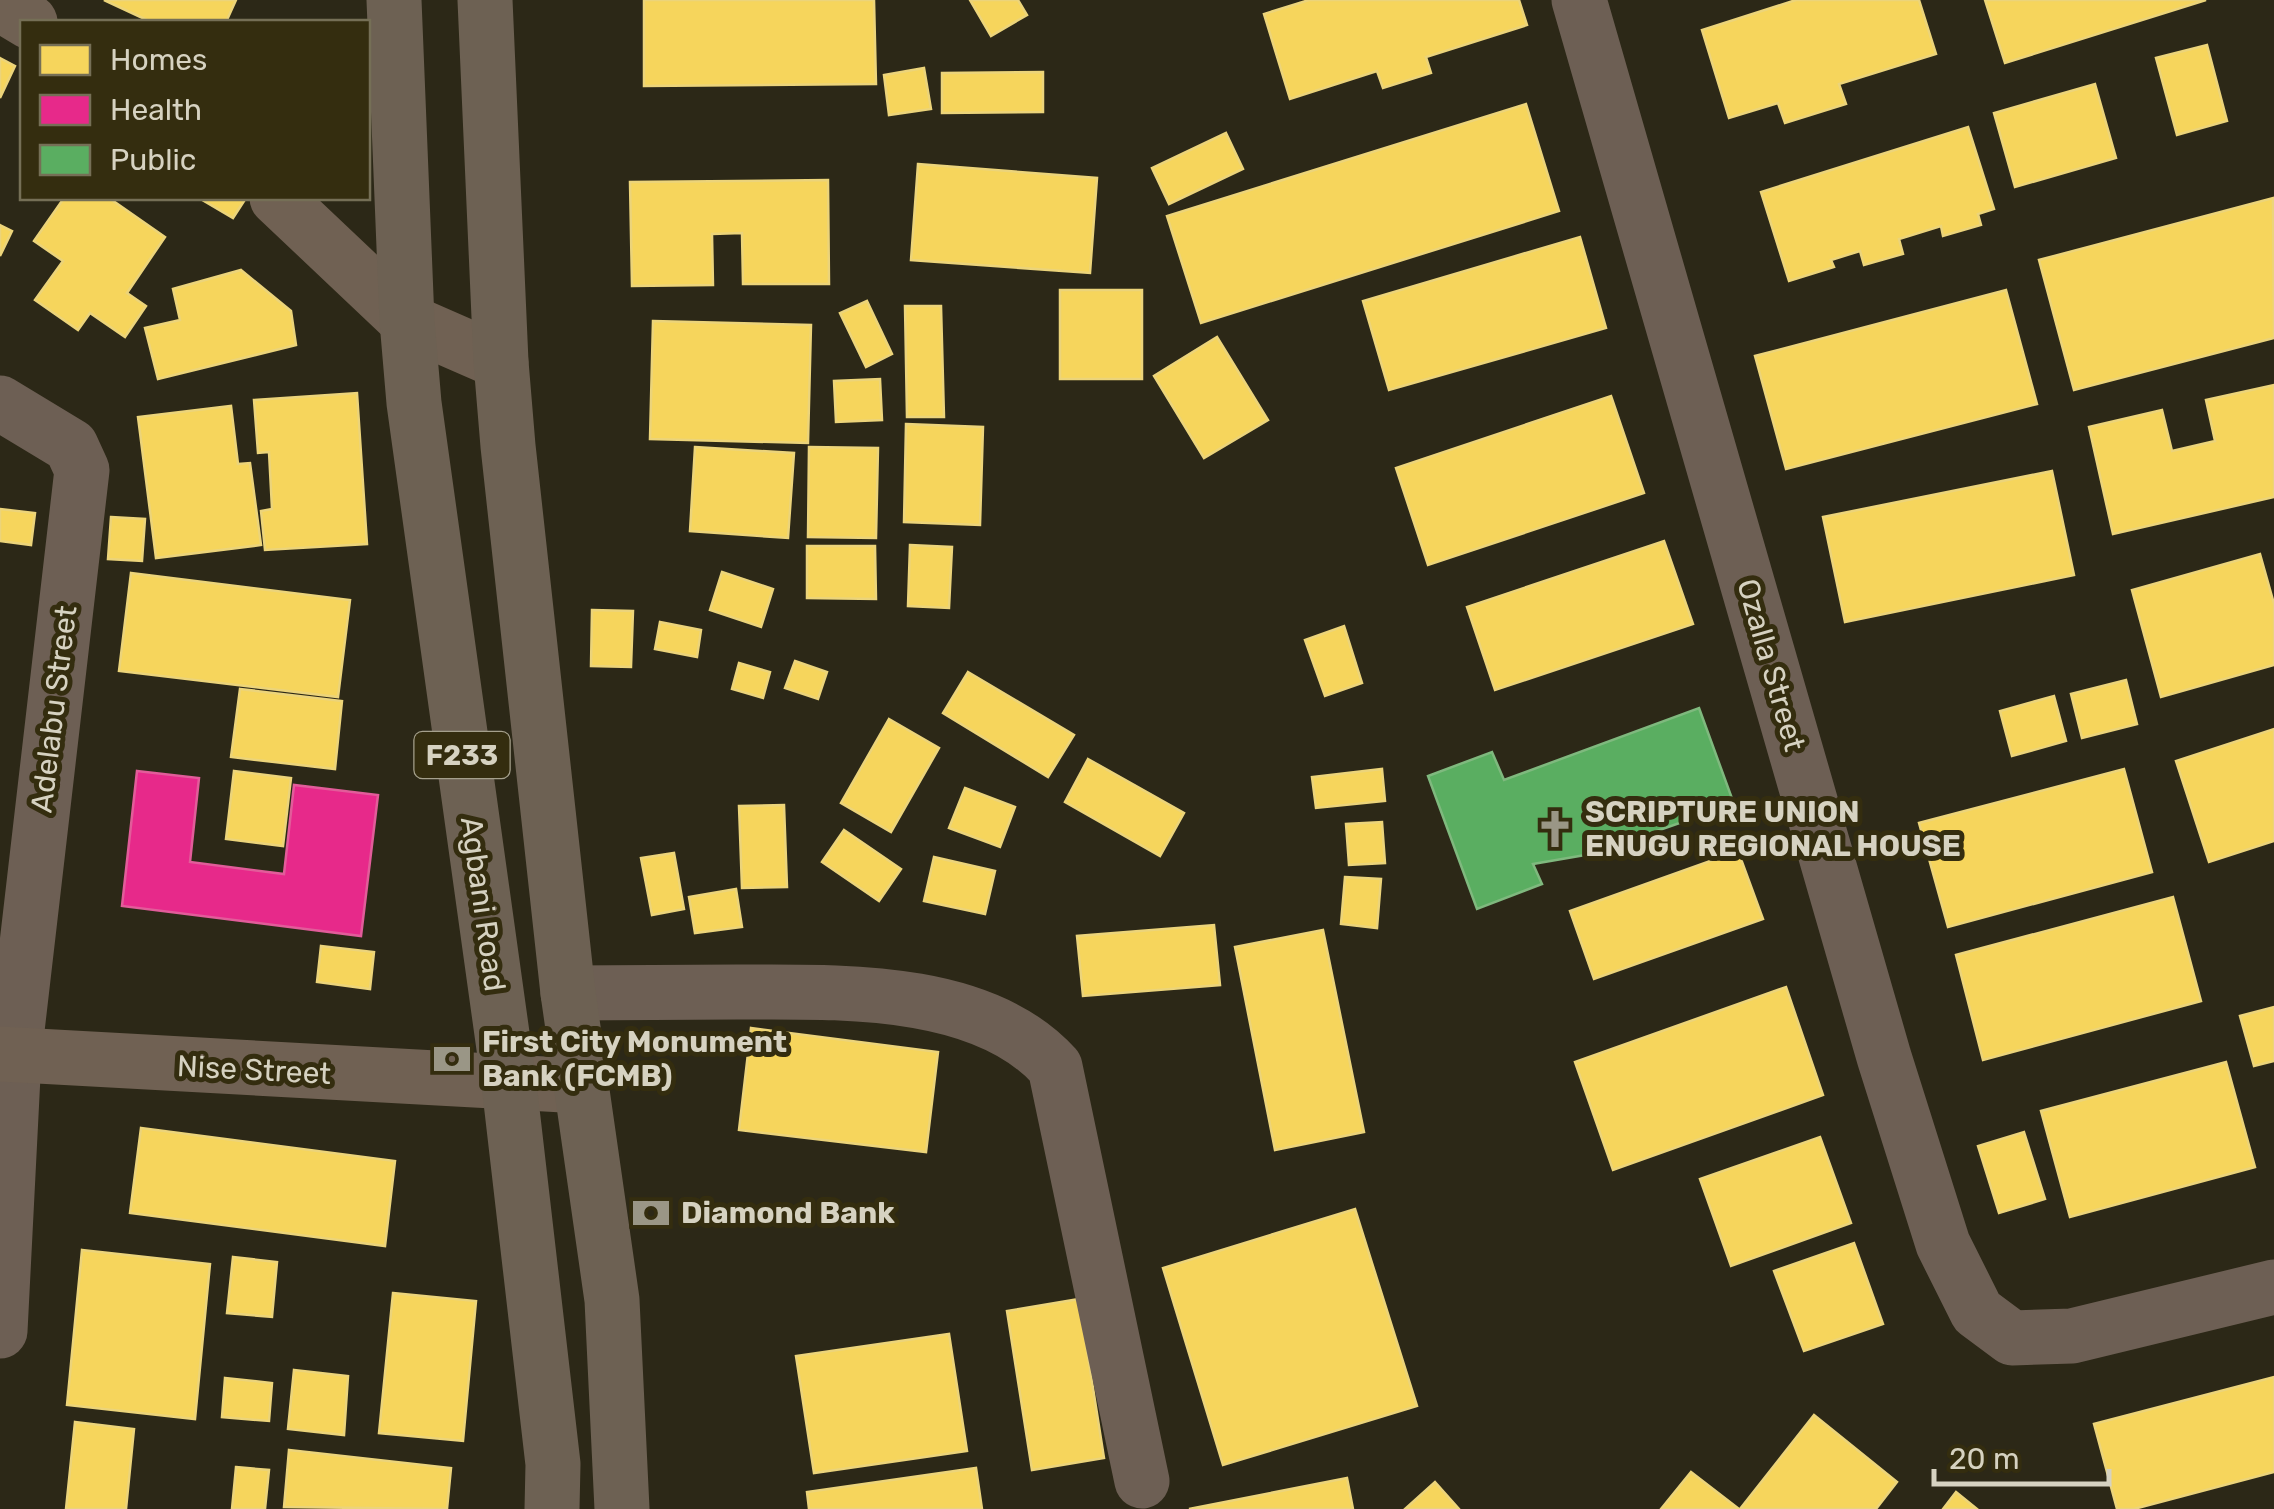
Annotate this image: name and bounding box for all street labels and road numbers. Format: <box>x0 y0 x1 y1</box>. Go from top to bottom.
street label: Ozalla Street <box>1729 575 1813 755</box>
street label: Adelabu Street <box>23 603 85 815</box>
road number: F233 <box>414 732 510 778</box>
street label: Agbani Road <box>453 814 513 994</box>
street label: Nise Street <box>176 1048 332 1092</box>

